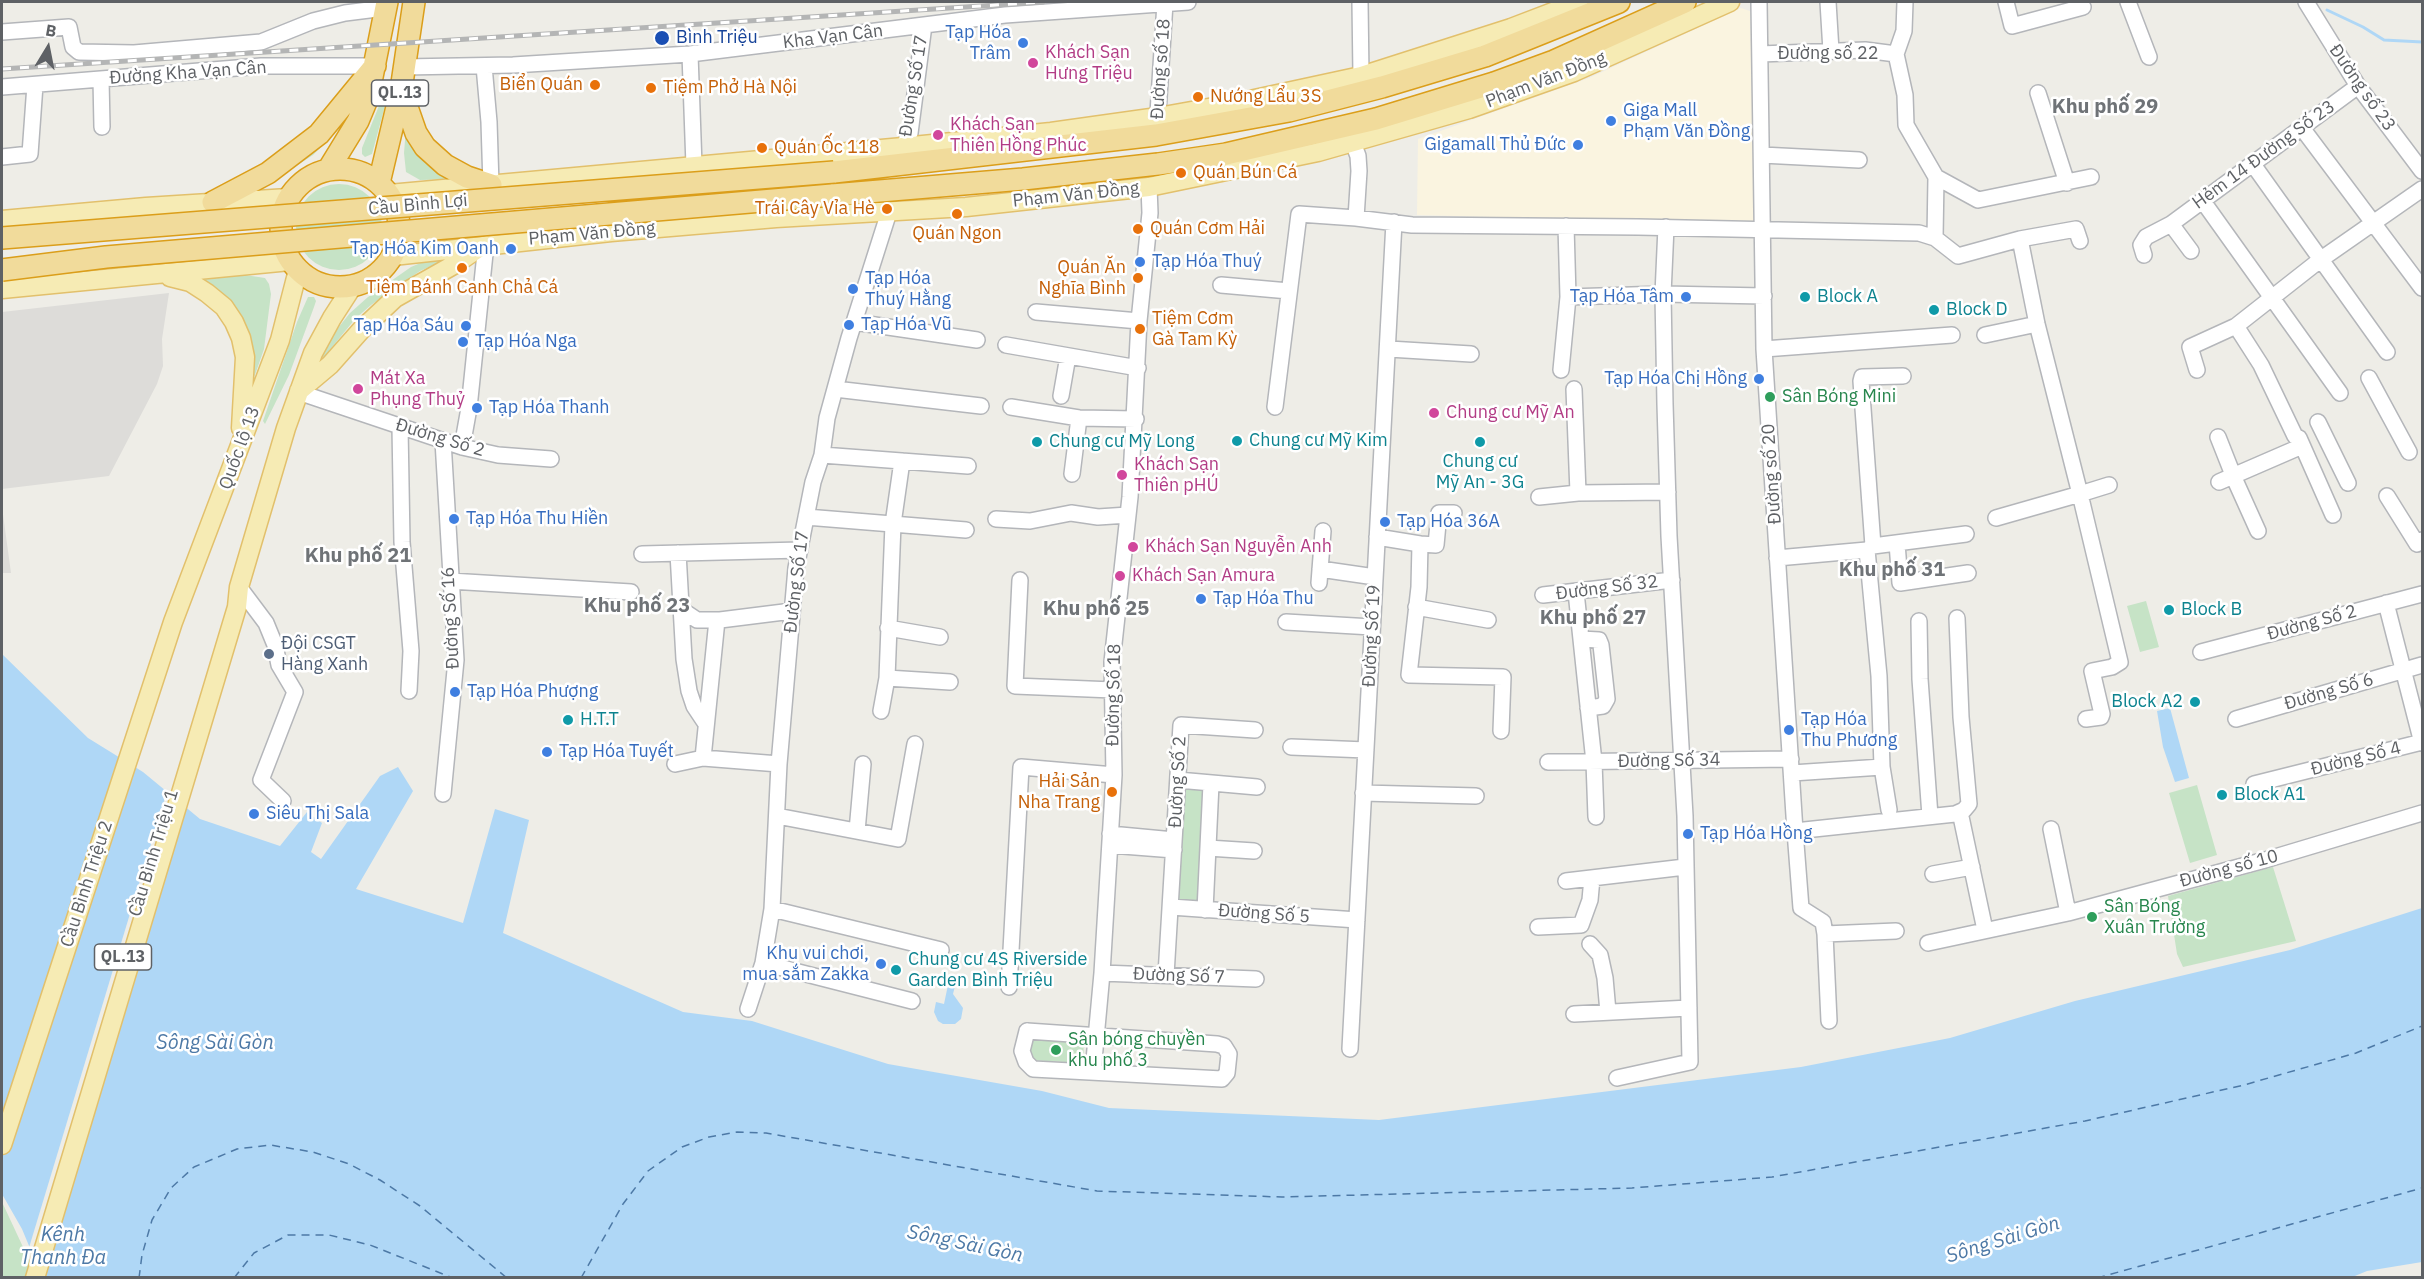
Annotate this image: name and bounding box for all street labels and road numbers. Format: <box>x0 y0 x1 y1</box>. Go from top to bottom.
street label: Đường số 18 <box>1147 18 1175 120</box>
street label: Kha Vạn Cân <box>782 20 884 54</box>
street label: Đường Số 17 <box>895 34 933 138</box>
street label: Đường số 23 <box>2324 40 2400 136</box>
street label: Đường số 22 <box>1777 43 1879 65</box>
street label: Phạm Văn Đồng <box>1483 47 1609 113</box>
street label: Đường Kha Vạn Cân <box>109 57 267 89</box>
road number: QL.13 <box>372 80 428 106</box>
street label: Hẻm 14 Đường Số 23 <box>2188 96 2340 214</box>
street label: Phạm Văn Đồng <box>1012 178 1140 212</box>
street label: Cầu Bình Lợi <box>367 190 469 220</box>
street label: Phạm Văn Đồng <box>528 218 656 250</box>
street label: Quốc lộ 13 <box>215 403 265 493</box>
street label: Đường Số 2 <box>393 414 487 462</box>
street label: Đường số 20 <box>1758 423 1786 525</box>
street label: Đường Số 17 <box>780 530 814 634</box>
street label: Đường Số 16 <box>438 566 464 670</box>
street label: Đường Số 32 <box>1555 571 1659 605</box>
street label: Đường Số 19 <box>1359 584 1385 688</box>
street label: Đường Số 2 <box>2265 601 2359 645</box>
street label: Đường Số 18 <box>1102 643 1126 747</box>
street label: Đường Số 6 <box>2282 669 2376 715</box>
street label: Đường Số 2 <box>1165 735 1191 829</box>
street label: Đường Số 4 <box>2309 737 2403 781</box>
street label: Đường Số 34 <box>1617 749 1721 773</box>
street label: Cầu Bình Triệu 1 <box>124 787 184 919</box>
street label: Cầu Bình Triệu 2 <box>56 818 118 950</box>
street label: Đường số 10 <box>2177 845 2281 893</box>
street label: Đường Số 5 <box>1217 900 1311 928</box>
road number: QL.13 <box>94 944 152 970</box>
street label: Đường Số 7 <box>1133 964 1225 988</box>

